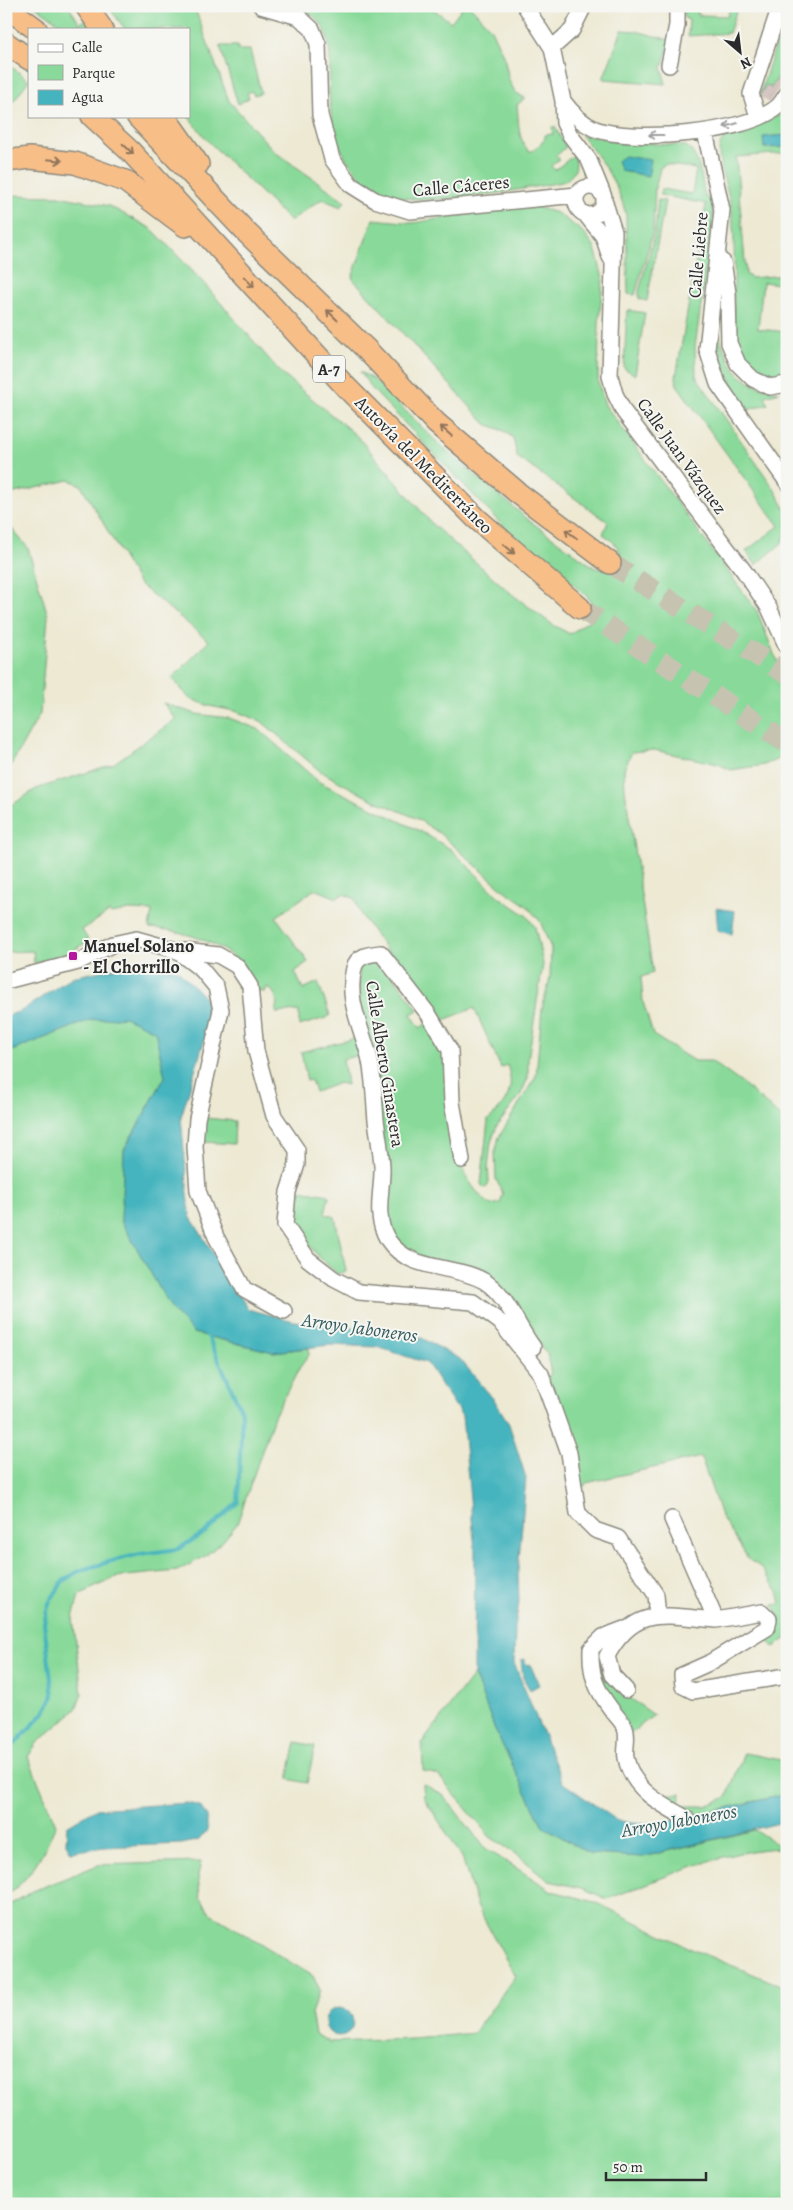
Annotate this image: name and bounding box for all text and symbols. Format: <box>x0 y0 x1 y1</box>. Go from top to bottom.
legend <box>28 28 190 118</box>
north arrow <box>716 28 766 78</box>
text: Calle <box>72 37 103 57</box>
text: N <box>737 52 755 74</box>
text: Parque <box>72 63 115 83</box>
text: Agua <box>71 87 103 107</box>
one-way arrow <box>724 120 740 130</box>
one-way arrow <box>648 130 664 140</box>
one-way arrow <box>121 143 133 155</box>
one-way arrow <box>46 156 62 165</box>
street label: Calle Cáceres <box>412 170 510 202</box>
street label: Calle Liebre <box>682 211 714 299</box>
one-way arrow <box>243 276 255 289</box>
one-way arrow <box>326 310 338 322</box>
road number: A-7 <box>313 356 345 382</box>
street label: Autovía del Mediterráneo <box>349 390 498 539</box>
street label: Calle Juan Vázquez <box>632 393 732 519</box>
one-way arrow <box>439 425 452 437</box>
one-way arrow <box>564 529 578 539</box>
one-way arrow <box>503 543 516 555</box>
place label: Manuel Solano - El Chorrillo <box>83 934 194 979</box>
marker: Manuel Solano - El Chorrillo <box>67 950 79 962</box>
street label: Calle Alberto Ginastera <box>360 979 410 1150</box>
water label: Arroyo Jaboneros <box>299 1307 420 1349</box>
water label: Arroyo Jaboneros <box>619 1798 739 1844</box>
scale bar <box>606 2150 706 2182</box>
text: 50 m <box>613 2157 643 2177</box>

